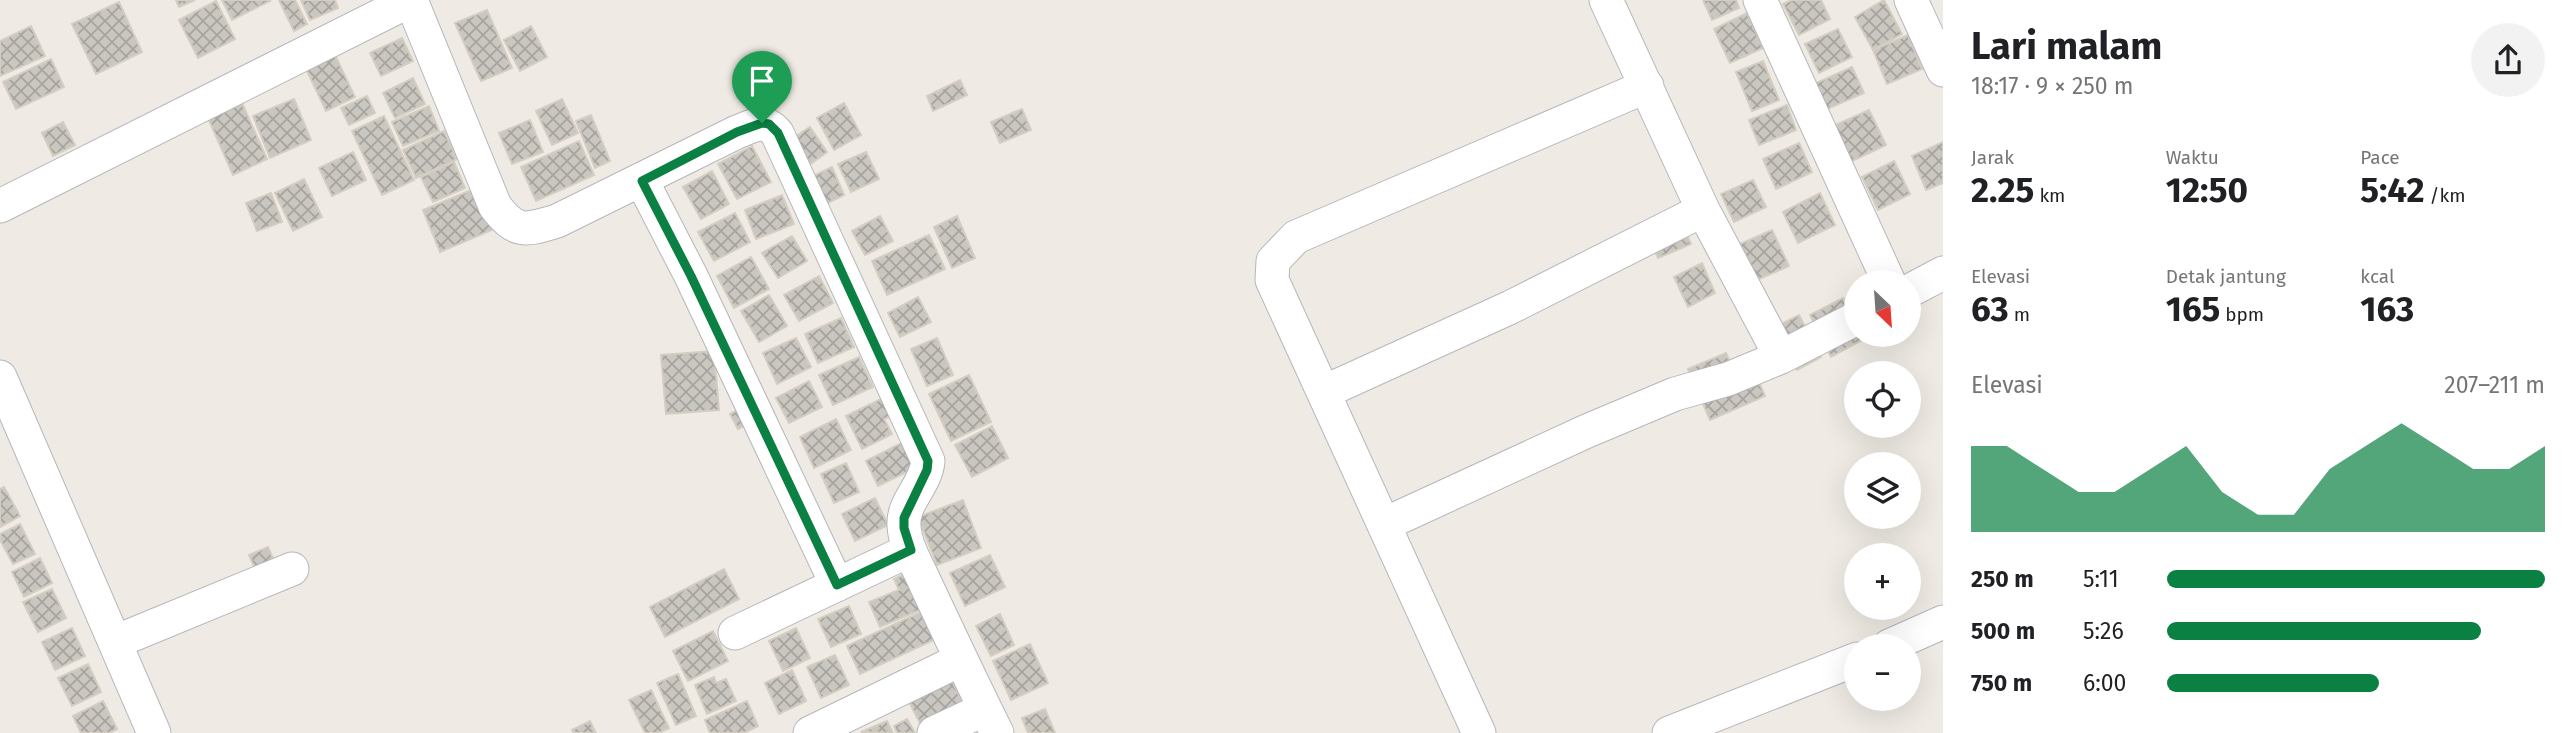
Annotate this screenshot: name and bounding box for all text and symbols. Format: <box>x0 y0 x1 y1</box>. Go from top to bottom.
text: Lari malam <box>1971 23 2162 69</box>
button: share <box>2471 23 2545 97</box>
pin <box>732 51 792 123</box>
icon: arrive <box>743 62 781 100</box>
text: 18:17 · 9 × 250 m <box>1971 72 2133 100</box>
text: Jarak <box>1971 146 2014 169</box>
text: Waktu <box>2166 146 2219 169</box>
text: Pace <box>2360 146 2400 169</box>
text: 2.25 <box>1971 169 2034 211</box>
text: 12:50 <box>2166 169 2248 211</box>
text: 5:42 <box>2360 169 2424 211</box>
text: km <box>2034 184 2065 207</box>
text: /km <box>2424 184 2465 207</box>
text: Elevasi <box>1971 265 2030 288</box>
text: Detak jantung <box>2166 265 2286 288</box>
text: kcal <box>2360 265 2395 288</box>
north arrow <box>1844 270 1922 346</box>
map controls <box>1844 270 1921 711</box>
text: 63 <box>1971 288 2009 330</box>
text: 165 <box>2166 288 2220 330</box>
text: 163 <box>2360 288 2414 330</box>
text: m <box>2009 303 2030 326</box>
text: bpm <box>2220 303 2264 326</box>
button: locate <box>1844 361 1921 438</box>
text: Elevasi <box>1971 371 2043 399</box>
text: 207–211 m <box>2444 371 2545 399</box>
button: layers <box>1844 452 1921 529</box>
button: + <box>1844 543 1921 620</box>
text: 250 m <box>1971 565 2034 593</box>
text: 5:11 <box>2083 565 2119 593</box>
text: 500 m <box>1971 617 2035 645</box>
text: 5:26 <box>2083 617 2124 645</box>
button: − <box>1844 634 1921 711</box>
text: 750 m <box>1971 669 2032 697</box>
text: 6:00 <box>2083 669 2126 697</box>

